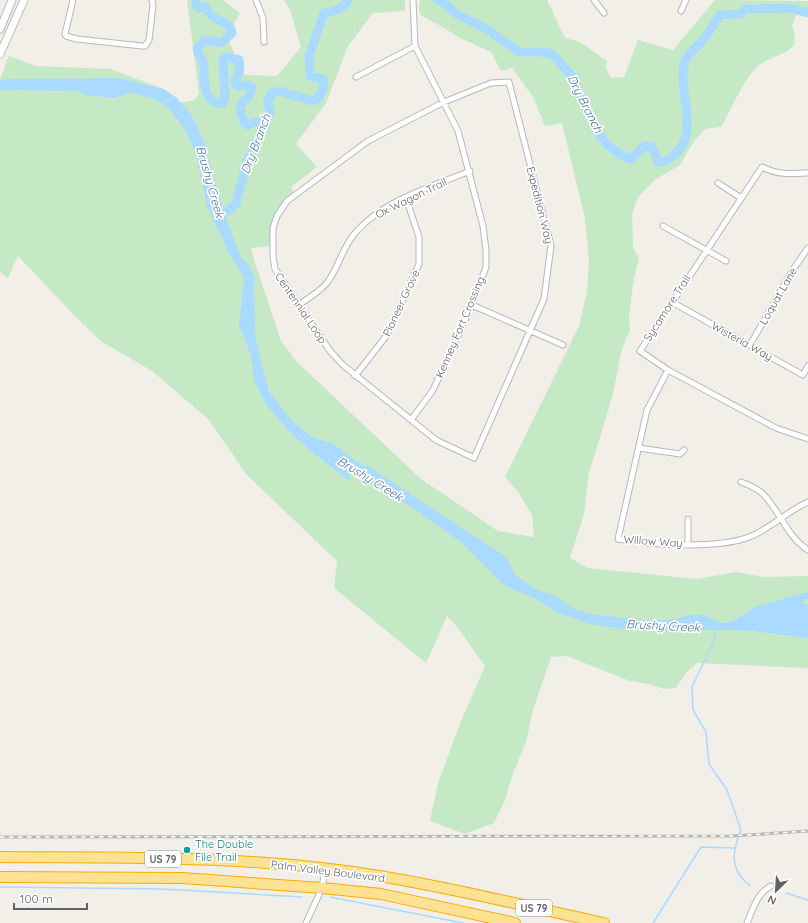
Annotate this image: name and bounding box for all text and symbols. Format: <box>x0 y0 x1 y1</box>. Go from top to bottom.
water label: Dry Branch <box>564 72 606 135</box>
water label: Dry Branch <box>237 112 274 176</box>
water label: Brushy Creek <box>193 144 228 221</box>
street label: Expedition Way <box>524 165 556 245</box>
street label: Ox Wagon Trail <box>373 175 449 221</box>
street label: Loquat Lane <box>756 265 800 327</box>
street label: Pioneer Grove <box>379 268 423 338</box>
street label: Centennial Loop <box>272 270 330 346</box>
street label: Sycamore Trail <box>640 272 694 344</box>
street label: Kenney Fort Crossing <box>432 274 488 380</box>
street label: Wisteria Way <box>709 318 775 364</box>
water label: Brushy Creek <box>335 453 407 505</box>
street label: Willow Way <box>623 532 683 550</box>
water label: Brushy Creek <box>626 616 702 635</box>
place label: The Double File Trail <box>195 837 253 864</box>
marker: The Double File Trail <box>182 845 192 855</box>
road number: US 79 <box>145 851 181 867</box>
street label: Palm Valley Boulevard <box>270 857 386 885</box>
north arrow <box>756 871 796 911</box>
scale bar <box>14 885 87 911</box>
text: 100 m <box>20 891 53 906</box>
text: N <box>765 892 778 908</box>
road number: US 79 <box>516 900 552 916</box>

